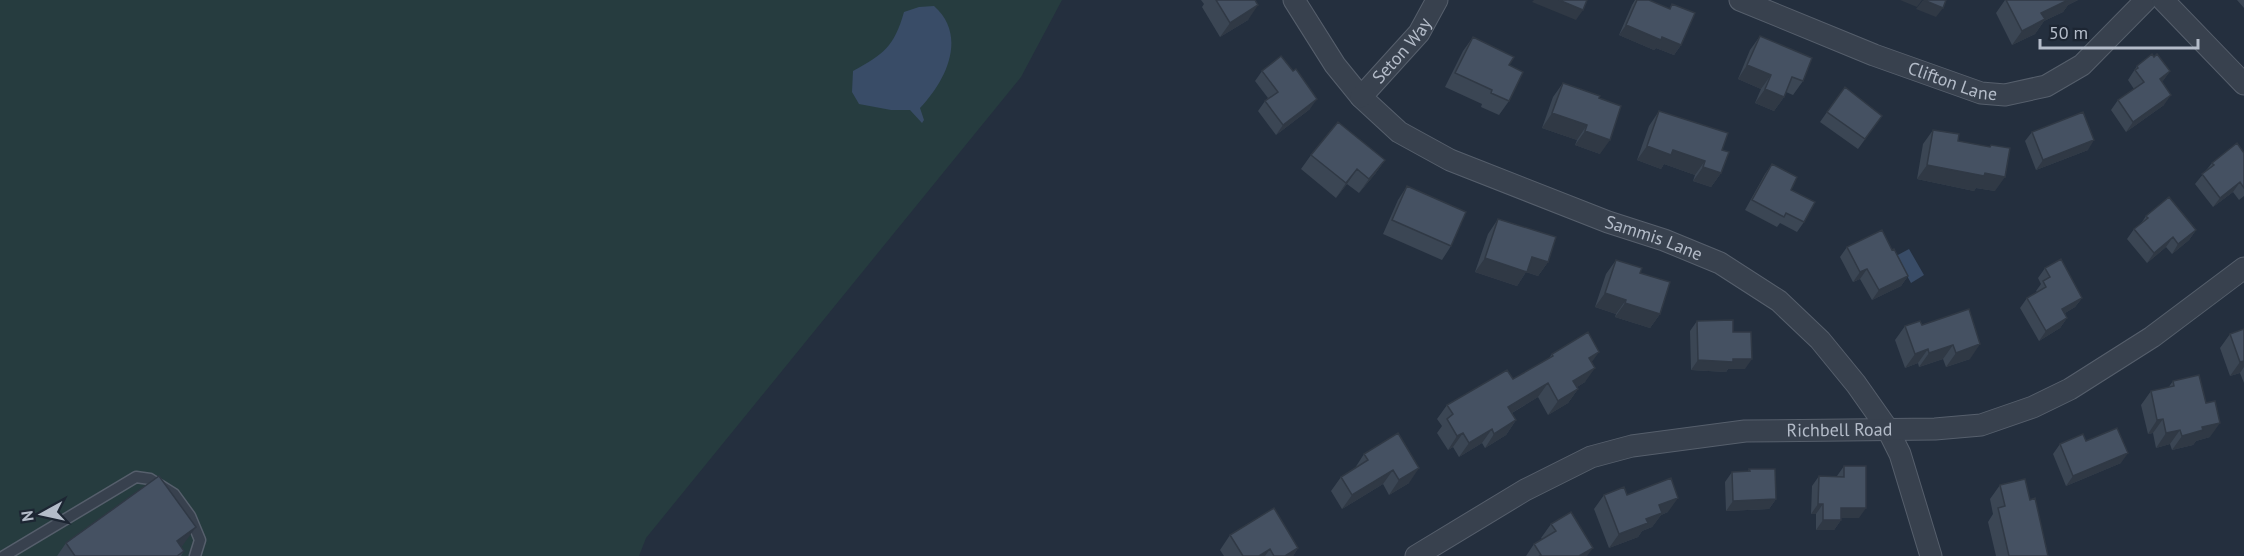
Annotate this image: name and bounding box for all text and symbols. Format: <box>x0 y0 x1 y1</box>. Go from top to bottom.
scale bar <box>2040 12 2198 50</box>
street label: Seton Way <box>1367 13 1436 88</box>
text: 50 m <box>2049 21 2088 44</box>
street label: Clifton Lane <box>1905 56 1998 105</box>
street label: Sammis Lane <box>1602 210 1706 266</box>
street label: Richbell Road <box>1786 417 1892 442</box>
north arrow <box>12 484 72 544</box>
text: N <box>17 509 38 523</box>

